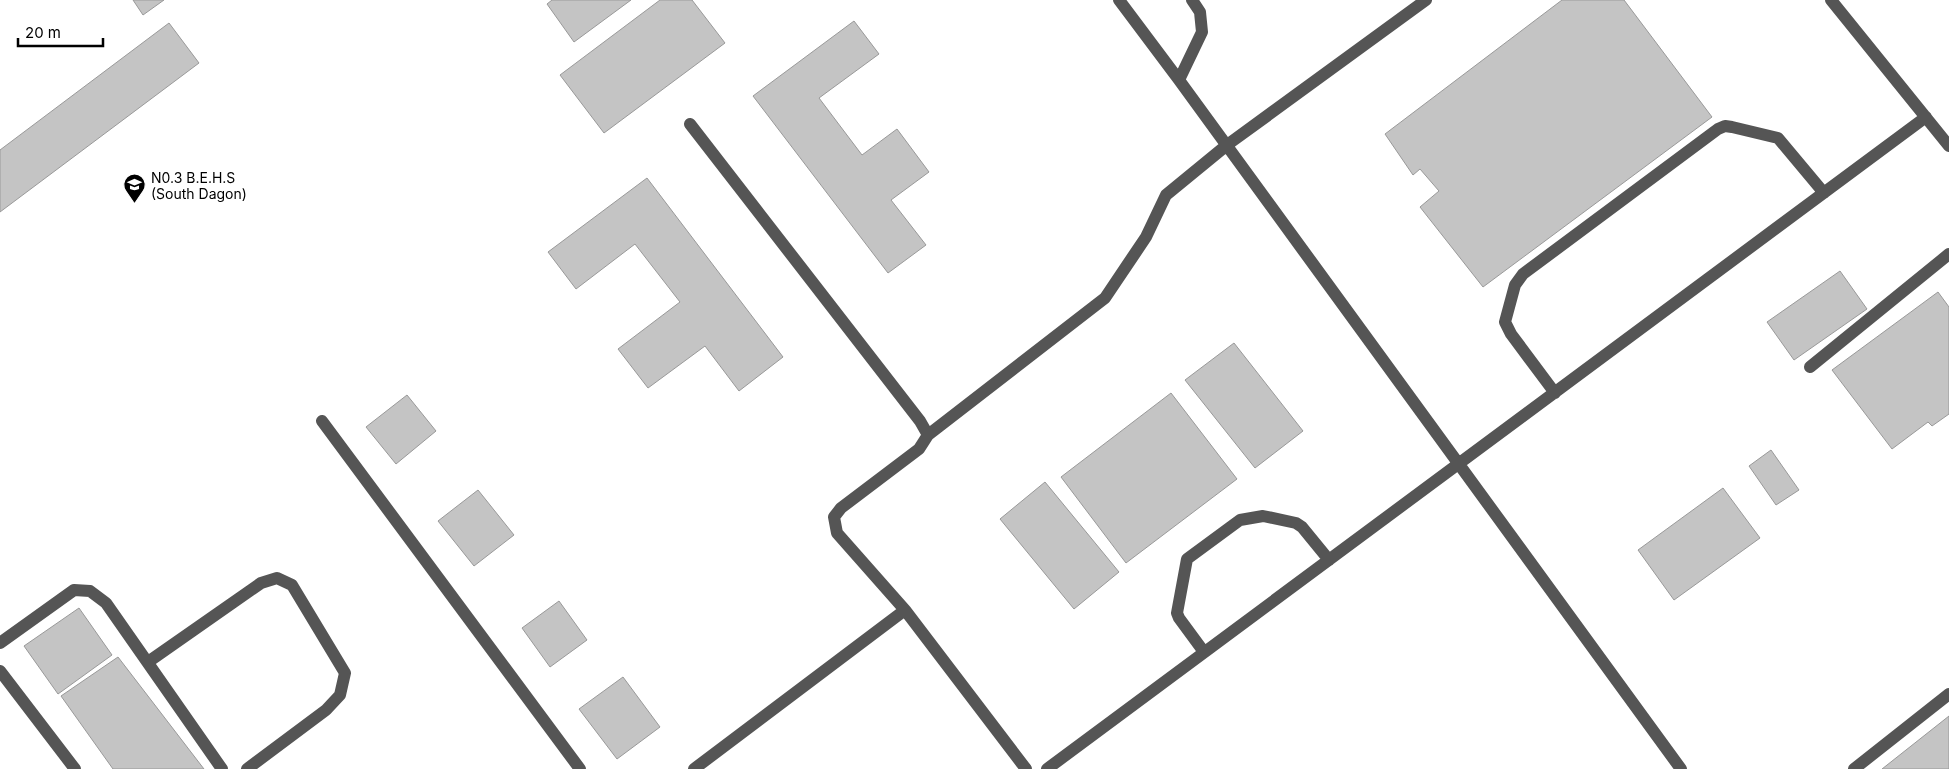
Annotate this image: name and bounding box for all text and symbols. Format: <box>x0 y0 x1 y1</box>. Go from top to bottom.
scale bar <box>18 15 102 47</box>
text: 20 m <box>25 23 61 42</box>
place label: N0.3 B.E.H.S (South Dagon) <box>151 169 247 202</box>
school or university icon: N0.3 B.E.H.S (South Dagon) <box>123 173 147 204</box>

